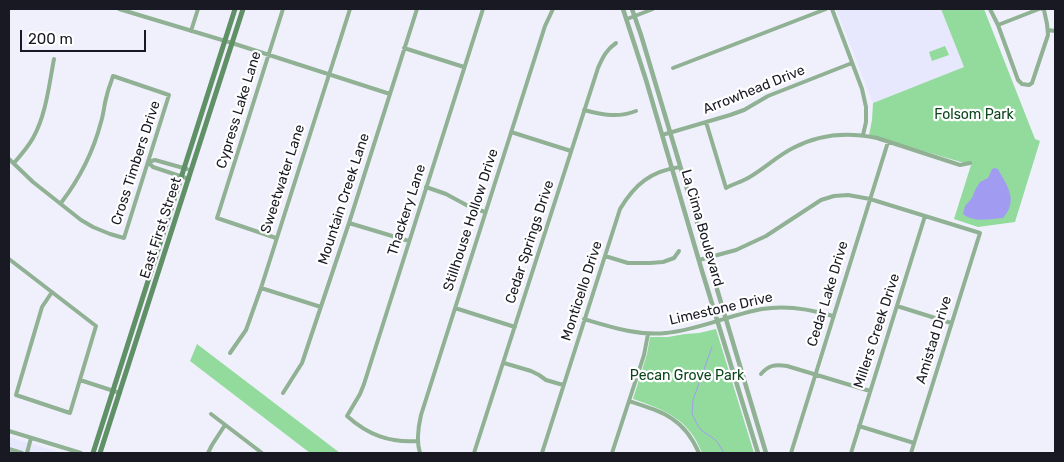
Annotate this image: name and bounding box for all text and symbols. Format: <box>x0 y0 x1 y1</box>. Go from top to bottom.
scale bar <box>22 20 149 52</box>
text: 200 m <box>28 30 73 48</box>
street label: Cypress Lake Lane <box>213 49 265 171</box>
street label: Arrowhead Drive <box>701 62 807 118</box>
street label: Cross Timbers Drive <box>108 99 164 227</box>
park label: Folsom Park <box>934 107 1014 123</box>
street label: Sweetwater Lane <box>257 122 309 236</box>
street label: Mountain Creek Lane <box>315 131 373 267</box>
street label: Stillhouse Hollow Drive <box>440 147 502 293</box>
street label: Thackery Lane <box>384 162 430 258</box>
street label: La Cima Boulevard <box>677 168 727 288</box>
street label: East First Street <box>137 175 185 281</box>
street label: Cedar Springs Drive <box>502 178 558 306</box>
street label: Monticello Drive <box>558 239 606 343</box>
street label: Cedar Lake Drive <box>804 239 852 349</box>
street label: Millers Creek Drive <box>851 272 903 390</box>
street label: Limestone Drive <box>668 289 774 329</box>
street label: Amistad Drive <box>913 294 955 386</box>
park label: Pecan Grove Park <box>630 368 744 384</box>

